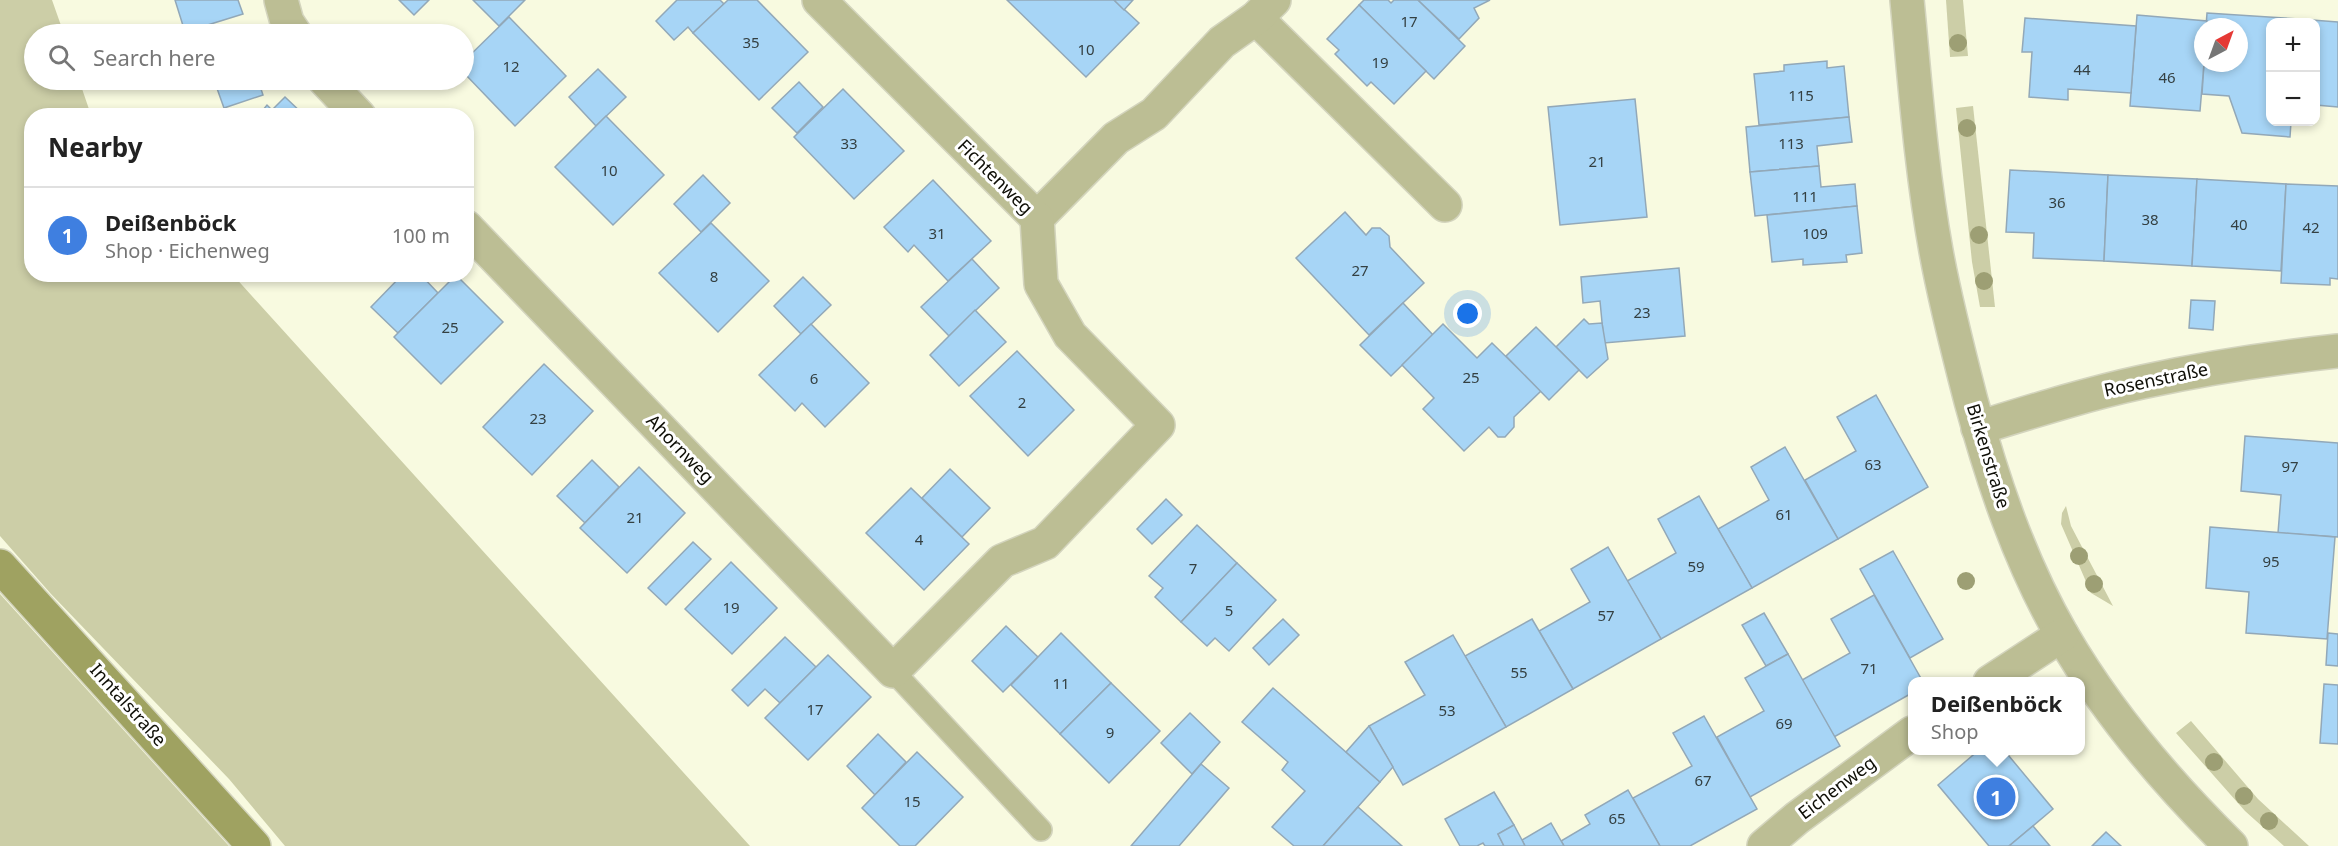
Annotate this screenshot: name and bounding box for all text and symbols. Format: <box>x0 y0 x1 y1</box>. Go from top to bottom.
house number: 17 <box>1400 11 1418 31</box>
north arrow <box>2194 18 2248 72</box>
map controls <box>2266 18 2320 126</box>
button: + <box>2266 18 2320 72</box>
search box <box>24 24 474 90</box>
house number: 35 <box>742 32 760 52</box>
house number: 10 <box>1077 39 1095 59</box>
icon: search <box>45 41 78 74</box>
text: Search here <box>93 42 215 72</box>
house number: 19 <box>1371 52 1389 72</box>
house number: 12 <box>502 56 520 76</box>
house number: 44 <box>2073 59 2091 79</box>
house number: 46 <box>2158 67 2176 87</box>
button: − <box>2266 72 2320 126</box>
house number: 115 <box>1788 85 1814 105</box>
text: Nearby <box>48 129 143 165</box>
house number: 33 <box>840 133 858 153</box>
house number: 113 <box>1778 133 1804 153</box>
street label: Fichtenweg <box>953 134 1038 219</box>
house number: 21 <box>1588 151 1606 171</box>
house number: 10 <box>600 160 618 180</box>
house number: 111 <box>1792 186 1818 206</box>
house number: 36 <box>2048 192 2066 212</box>
text: Deißenböck <box>105 207 236 237</box>
house number: 38 <box>2141 209 2159 229</box>
house number: 40 <box>2230 214 2248 234</box>
house number: 42 <box>2302 217 2320 237</box>
text: 1 <box>62 222 73 249</box>
text: 100 m <box>392 222 450 249</box>
house number: 31 <box>928 223 946 243</box>
house number: 109 <box>1802 223 1828 243</box>
text: Shop · Eichenweg <box>105 237 270 264</box>
house number: 27 <box>1351 260 1369 280</box>
house number: 8 <box>710 266 718 286</box>
your location <box>1453 299 1482 328</box>
house number: 23 <box>1633 302 1651 322</box>
house number: 25 <box>441 317 459 337</box>
street label: Rosenstraße <box>2102 356 2210 402</box>
house number: 25 <box>1462 367 1480 387</box>
house number: 6 <box>810 368 818 388</box>
house number: 2 <box>1018 392 1026 412</box>
street label: Birkenstraße <box>1962 400 2016 511</box>
house number: 23 <box>529 408 547 428</box>
street label: Ahornweg <box>642 409 720 488</box>
house number: 63 <box>1864 454 1882 474</box>
house number: 97 <box>2281 456 2299 476</box>
house number: 61 <box>1775 504 1793 524</box>
house number: 21 <box>626 507 644 527</box>
house number: 4 <box>915 529 924 549</box>
house number: 95 <box>2262 551 2280 571</box>
house number: 59 <box>1687 556 1705 576</box>
house number: 7 <box>1189 558 1197 578</box>
house number: 19 <box>722 597 740 617</box>
house number: 5 <box>1225 600 1233 620</box>
house number: 57 <box>1597 605 1615 625</box>
street label: Inntalstraße <box>85 658 172 751</box>
house number: 71 <box>1860 658 1878 678</box>
house number: 55 <box>1510 662 1528 682</box>
house number: 11 <box>1052 673 1070 693</box>
popup <box>1908 677 2085 755</box>
text: Deißenböck <box>1931 688 2062 718</box>
house number: 17 <box>806 699 824 719</box>
house number: 53 <box>1438 700 1456 720</box>
house number: 69 <box>1775 713 1793 733</box>
text: Shop <box>1931 718 1979 745</box>
house number: 9 <box>1106 722 1114 742</box>
street label: Eichenweg <box>1793 750 1880 824</box>
house number: 67 <box>1694 770 1712 790</box>
pin: 1 <box>1976 774 2016 820</box>
house number: 15 <box>903 791 921 811</box>
house number: 65 <box>1608 808 1626 828</box>

